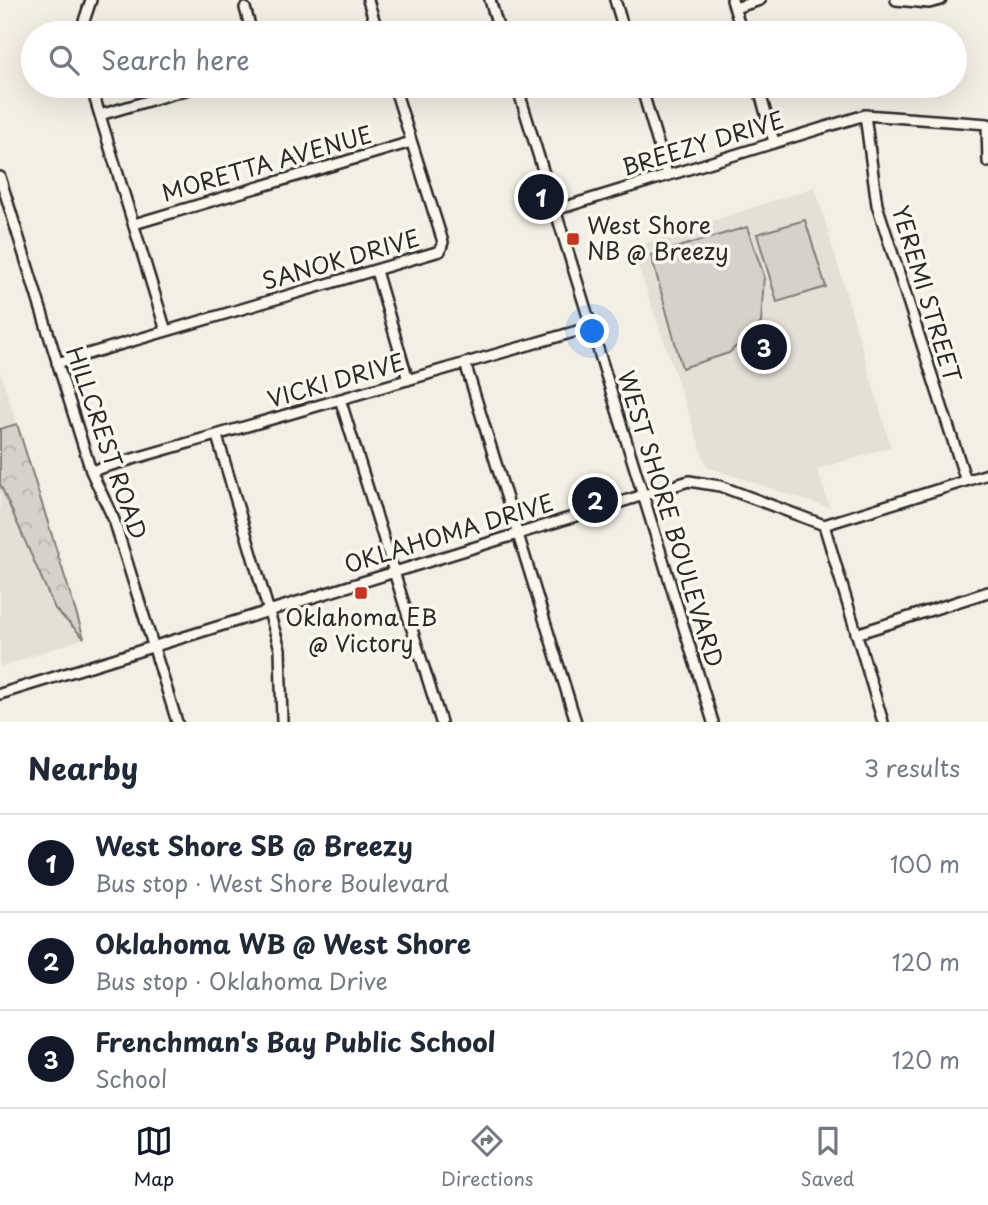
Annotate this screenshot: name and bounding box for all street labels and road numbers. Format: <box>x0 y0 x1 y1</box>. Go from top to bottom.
street label: BREEZY DRIVE <box>617 101 788 184</box>
street label: MORETTA AVENUE <box>157 116 376 209</box>
street label: YEREMI STREET <box>884 201 971 387</box>
street label: SANOK DRIVE <box>258 219 423 298</box>
street label: HILLCREST ROAD <box>58 341 157 544</box>
street label: VICKI DRIVE <box>263 343 408 416</box>
street label: WEST SHORE BOULEVARD <box>610 366 733 671</box>
street label: OKLAHOMA DRIVE <box>340 484 558 581</box>

